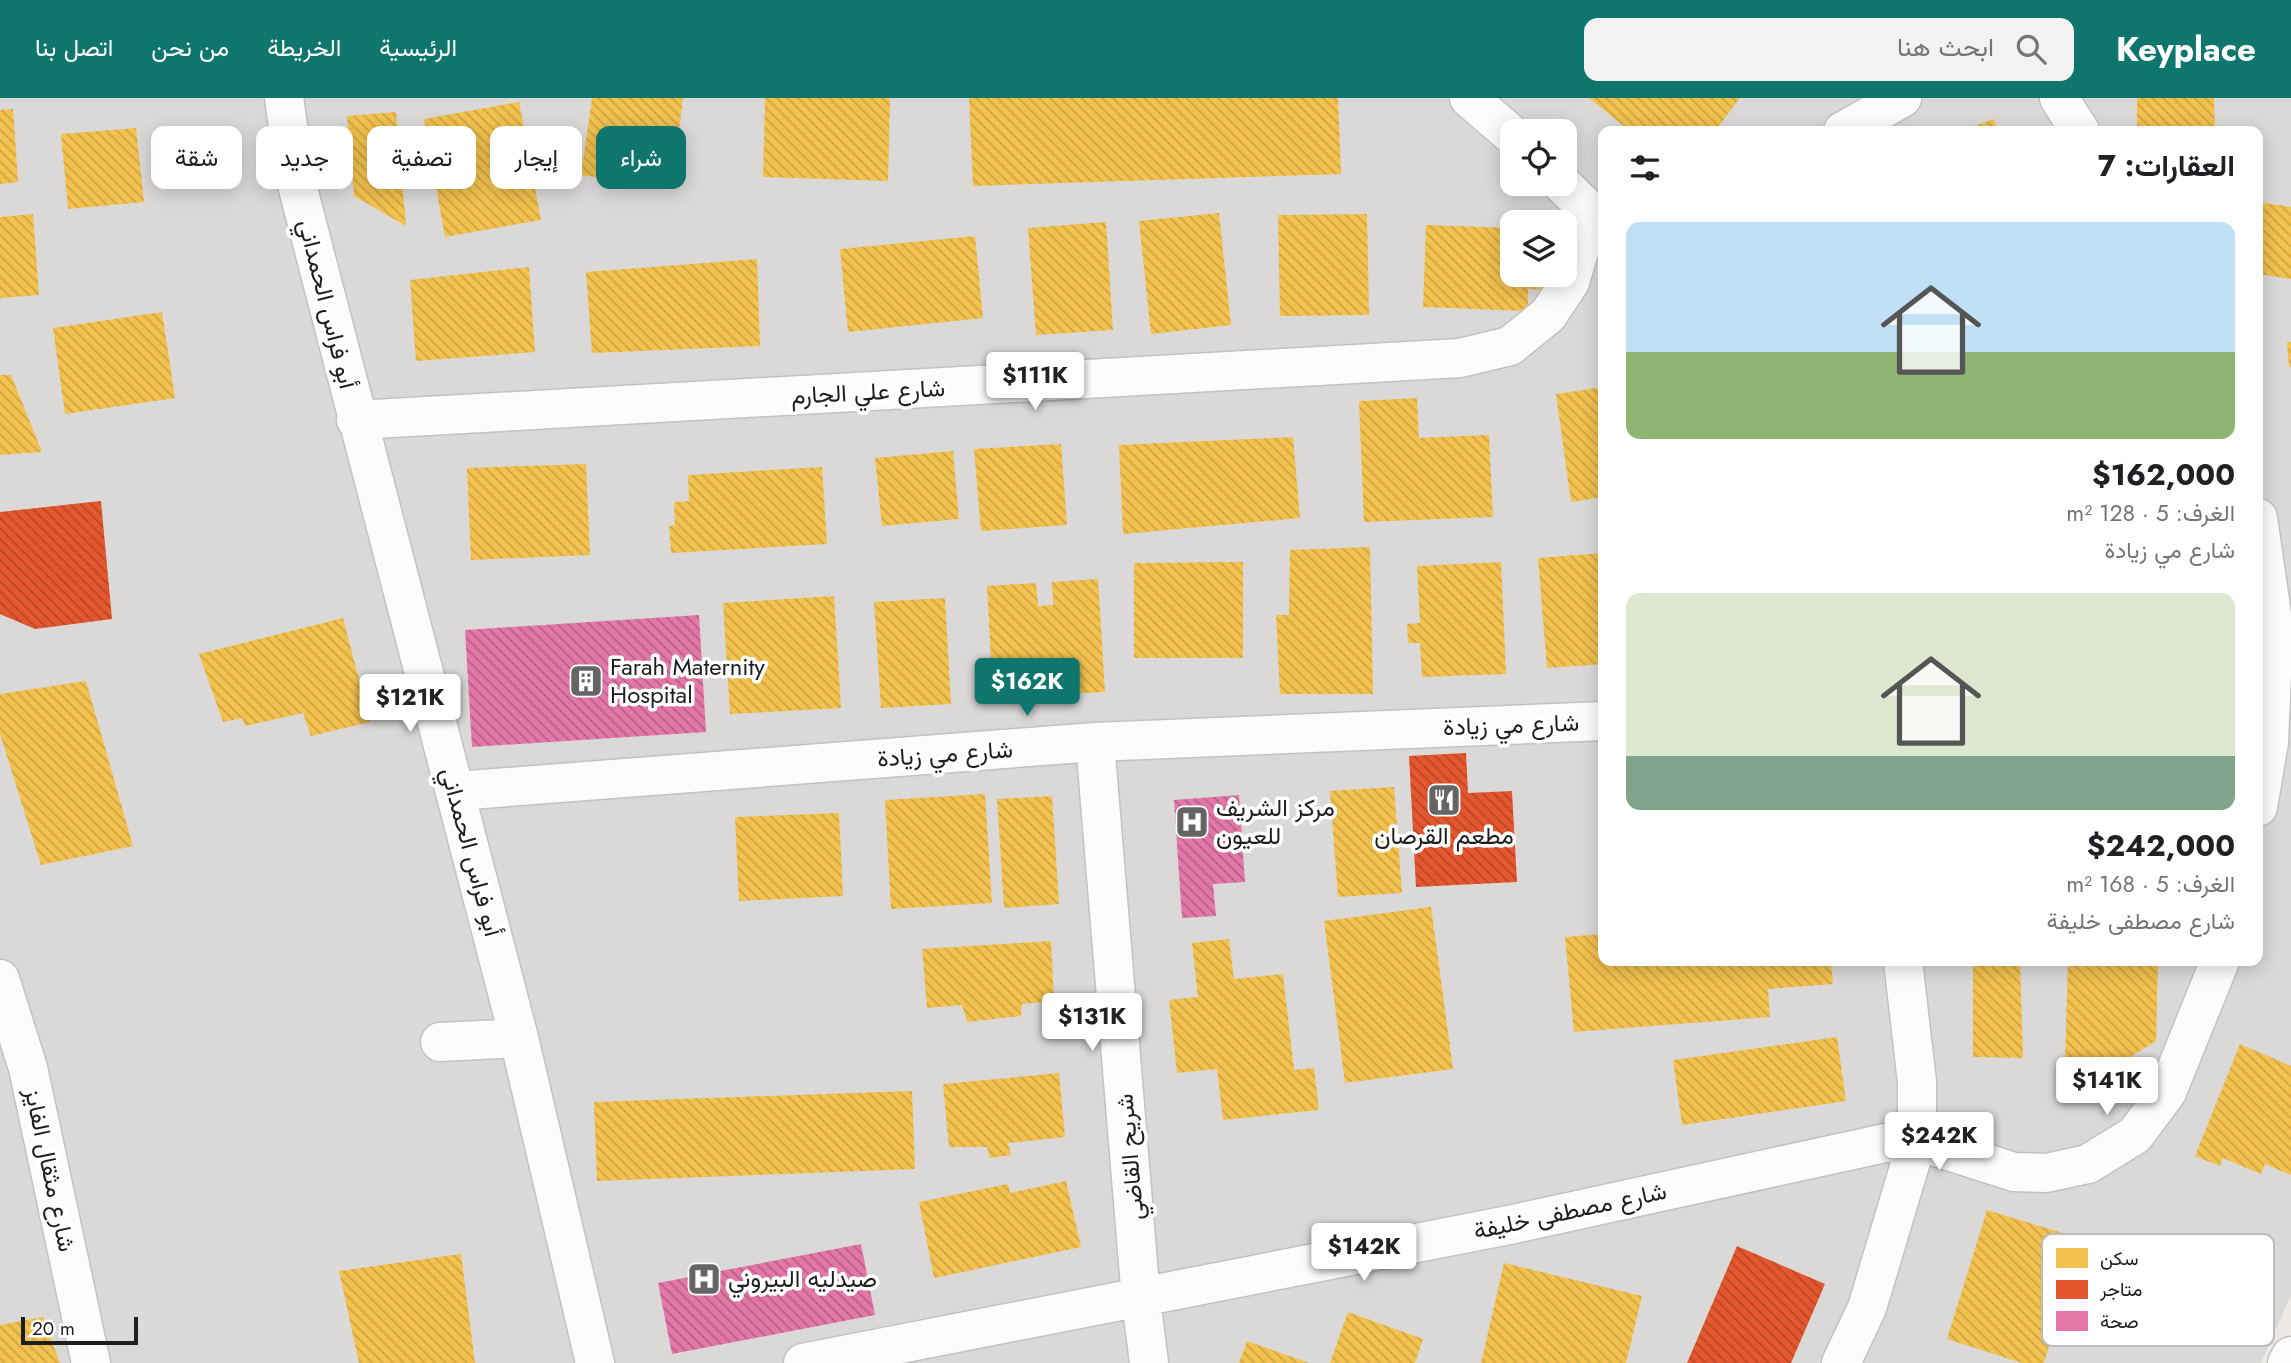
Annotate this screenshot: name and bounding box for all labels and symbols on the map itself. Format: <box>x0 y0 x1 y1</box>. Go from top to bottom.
street label: أبو فراس الحمداني <box>288 215 366 393</box>
pin: $111K <box>986 352 1084 412</box>
street label: شارع علي الجارم <box>790 370 946 415</box>
place label: Farah Maternity Hospital <box>610 649 765 712</box>
pin: $162K <box>978 658 1076 718</box>
building icon: Farah Maternity Hospital <box>567 662 605 700</box>
pin: $121K <box>361 674 459 734</box>
street label: شارع مي زيادة <box>1442 705 1580 746</box>
street label: شارع مي زيادة <box>876 731 1014 778</box>
street label: أبو فراس الحمداني <box>430 764 511 941</box>
restaurant icon: مطعم القرصان <box>1425 781 1463 819</box>
place label: مركز الشريف للعيون <box>1216 790 1335 853</box>
hospital icon: مركز الشريف للعيون <box>1173 803 1211 841</box>
place label: مطعم القرصان <box>1374 818 1514 853</box>
pin: $131K <box>1043 993 1141 1053</box>
pin: $141K <box>2058 1058 2156 1117</box>
street label: شارع مثقال الفايز <box>16 1084 85 1255</box>
street label: شريح القاضي <box>1107 1092 1154 1222</box>
pin: $242K <box>1890 1112 1988 1172</box>
street label: شارع مصطفى خليفة <box>1470 1173 1670 1248</box>
pin: $142K <box>1315 1224 1413 1283</box>
legend <box>2042 1234 2274 1346</box>
text: سكن <box>2100 1245 2138 1272</box>
hospital icon: صيدليه البيروني <box>685 1260 723 1298</box>
place label: صيدليه البيروني <box>728 1261 877 1298</box>
text: متاجر <box>2099 1276 2142 1303</box>
text: صحة <box>2100 1308 2139 1335</box>
scale bar <box>21 1314 138 1346</box>

